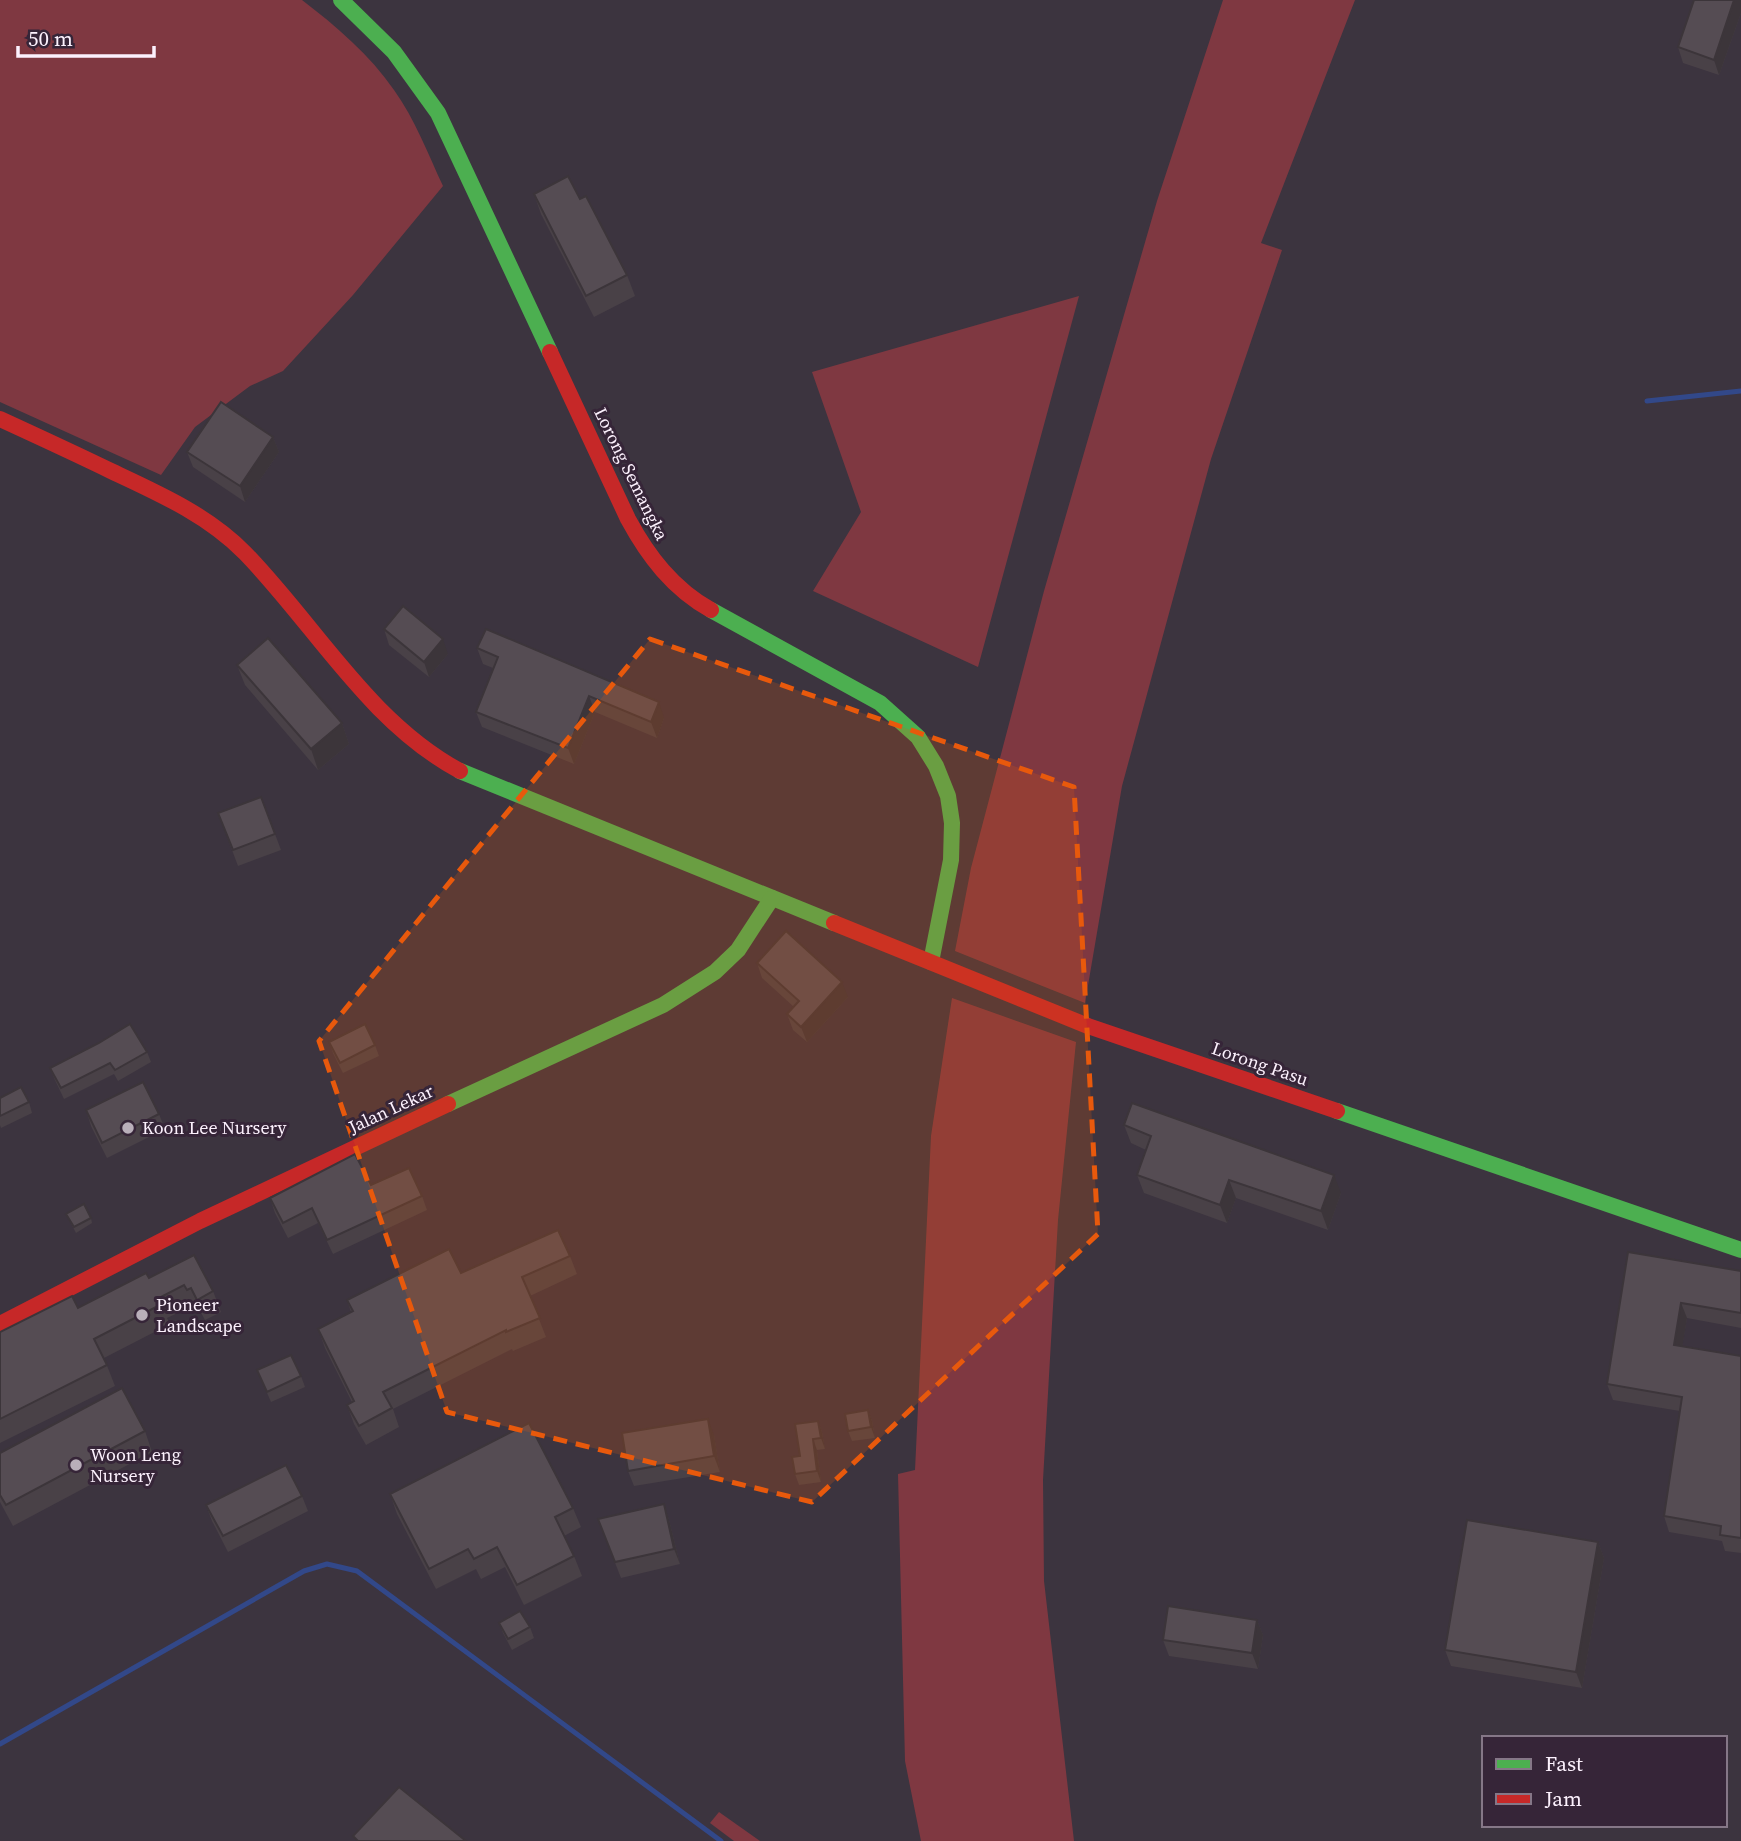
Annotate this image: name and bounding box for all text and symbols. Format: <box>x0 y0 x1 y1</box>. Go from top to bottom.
scale bar <box>18 14 154 58</box>
text: 50 m <box>28 24 73 53</box>
street label: Lorong Semangka <box>588 403 675 545</box>
street label: Lorong Pasu <box>1209 1035 1312 1092</box>
street label: Jalan Lekar <box>343 1078 438 1140</box>
place label: Koon Lee Nursery <box>142 1115 287 1140</box>
marker: Koon Lee Nursery <box>120 1120 136 1136</box>
place label: Pioneer Landscape <box>156 1292 242 1338</box>
marker: Pioneer Landscape <box>134 1307 150 1323</box>
place label: Woon Leng Nursery <box>90 1442 181 1488</box>
marker: Woon Leng Nursery <box>68 1457 84 1473</box>
legend <box>1482 1736 1727 1827</box>
text: Fast <box>1545 1749 1583 1778</box>
text: Jam <box>1544 1784 1582 1813</box>

